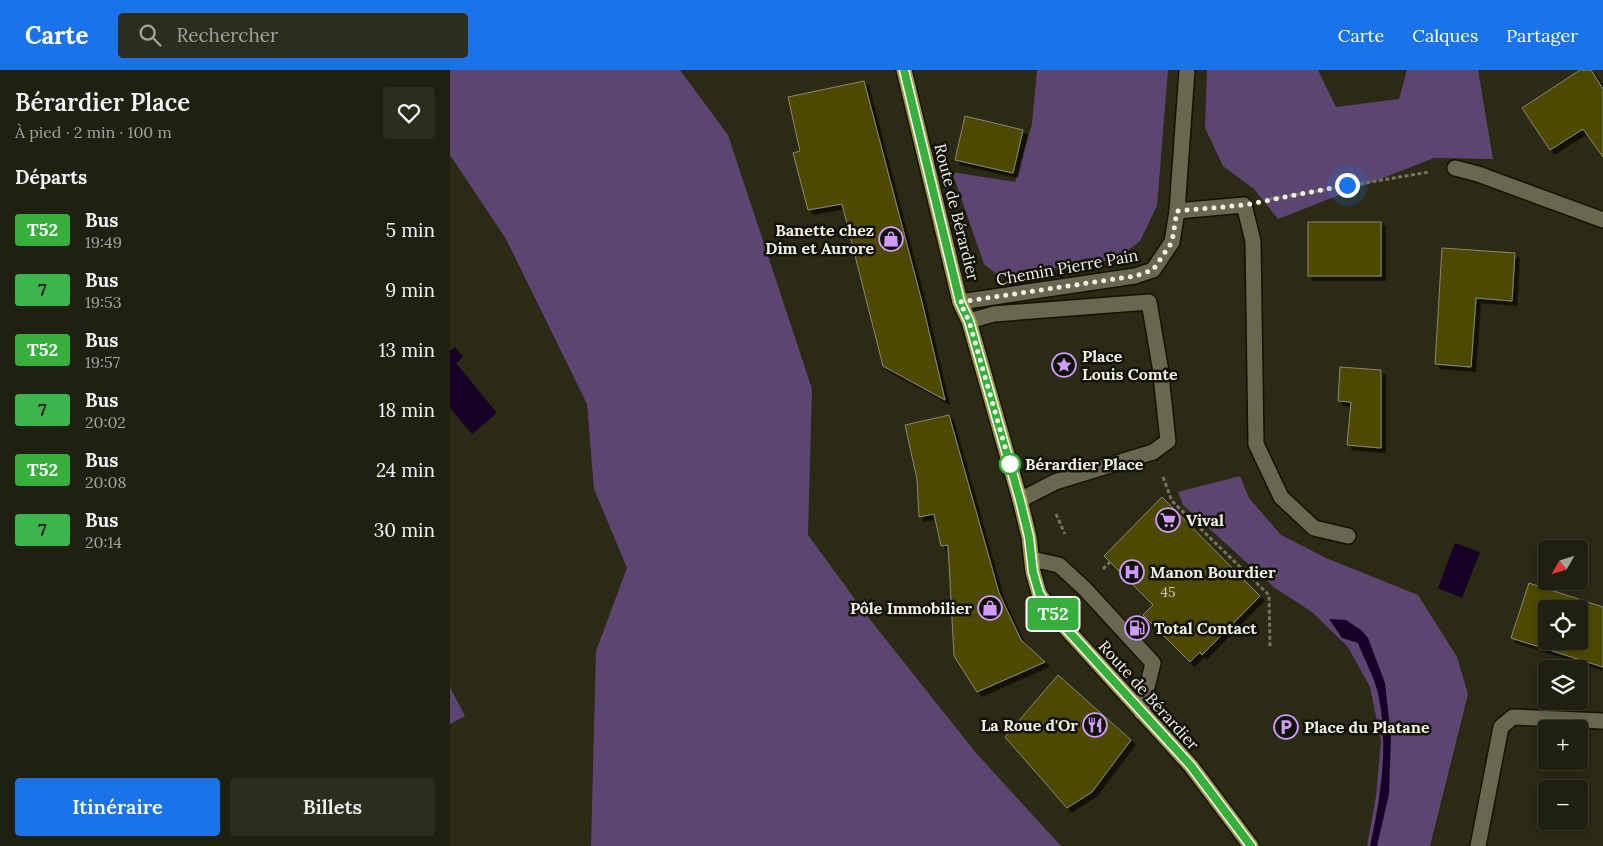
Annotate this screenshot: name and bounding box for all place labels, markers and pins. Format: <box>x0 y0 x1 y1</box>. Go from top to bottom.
place label: Banette chez Dim et Aurore <box>765 220 874 258</box>
shop icon: Banette chez Dim et Aurore <box>878 226 904 252</box>
place label: Place Louis Comte <box>1082 346 1178 384</box>
place icon: Place Louis Comte <box>1051 352 1077 378</box>
marker: Bérardier Place <box>999 453 1021 475</box>
place label: Bérardier Place <box>1025 454 1144 474</box>
supermarket icon: Vival <box>1155 507 1181 533</box>
place label: Vival <box>1186 510 1224 530</box>
hospital icon: Manon Bourdier <box>1119 559 1145 585</box>
place label: Manon Bourdier <box>1150 562 1276 582</box>
shop icon: Pôle Immobilier <box>977 595 1003 621</box>
place label: Pôle Immobilier <box>850 598 972 618</box>
fuel station icon: Total Contact <box>1124 615 1150 641</box>
place label: Total Contact <box>1154 618 1257 638</box>
restaurant icon: La Roue d'Or <box>1082 712 1108 738</box>
parking icon: Place du Platane <box>1273 714 1299 740</box>
place label: La Roue d'Or <box>981 715 1078 735</box>
place label: Place du Platane <box>1304 717 1430 737</box>

